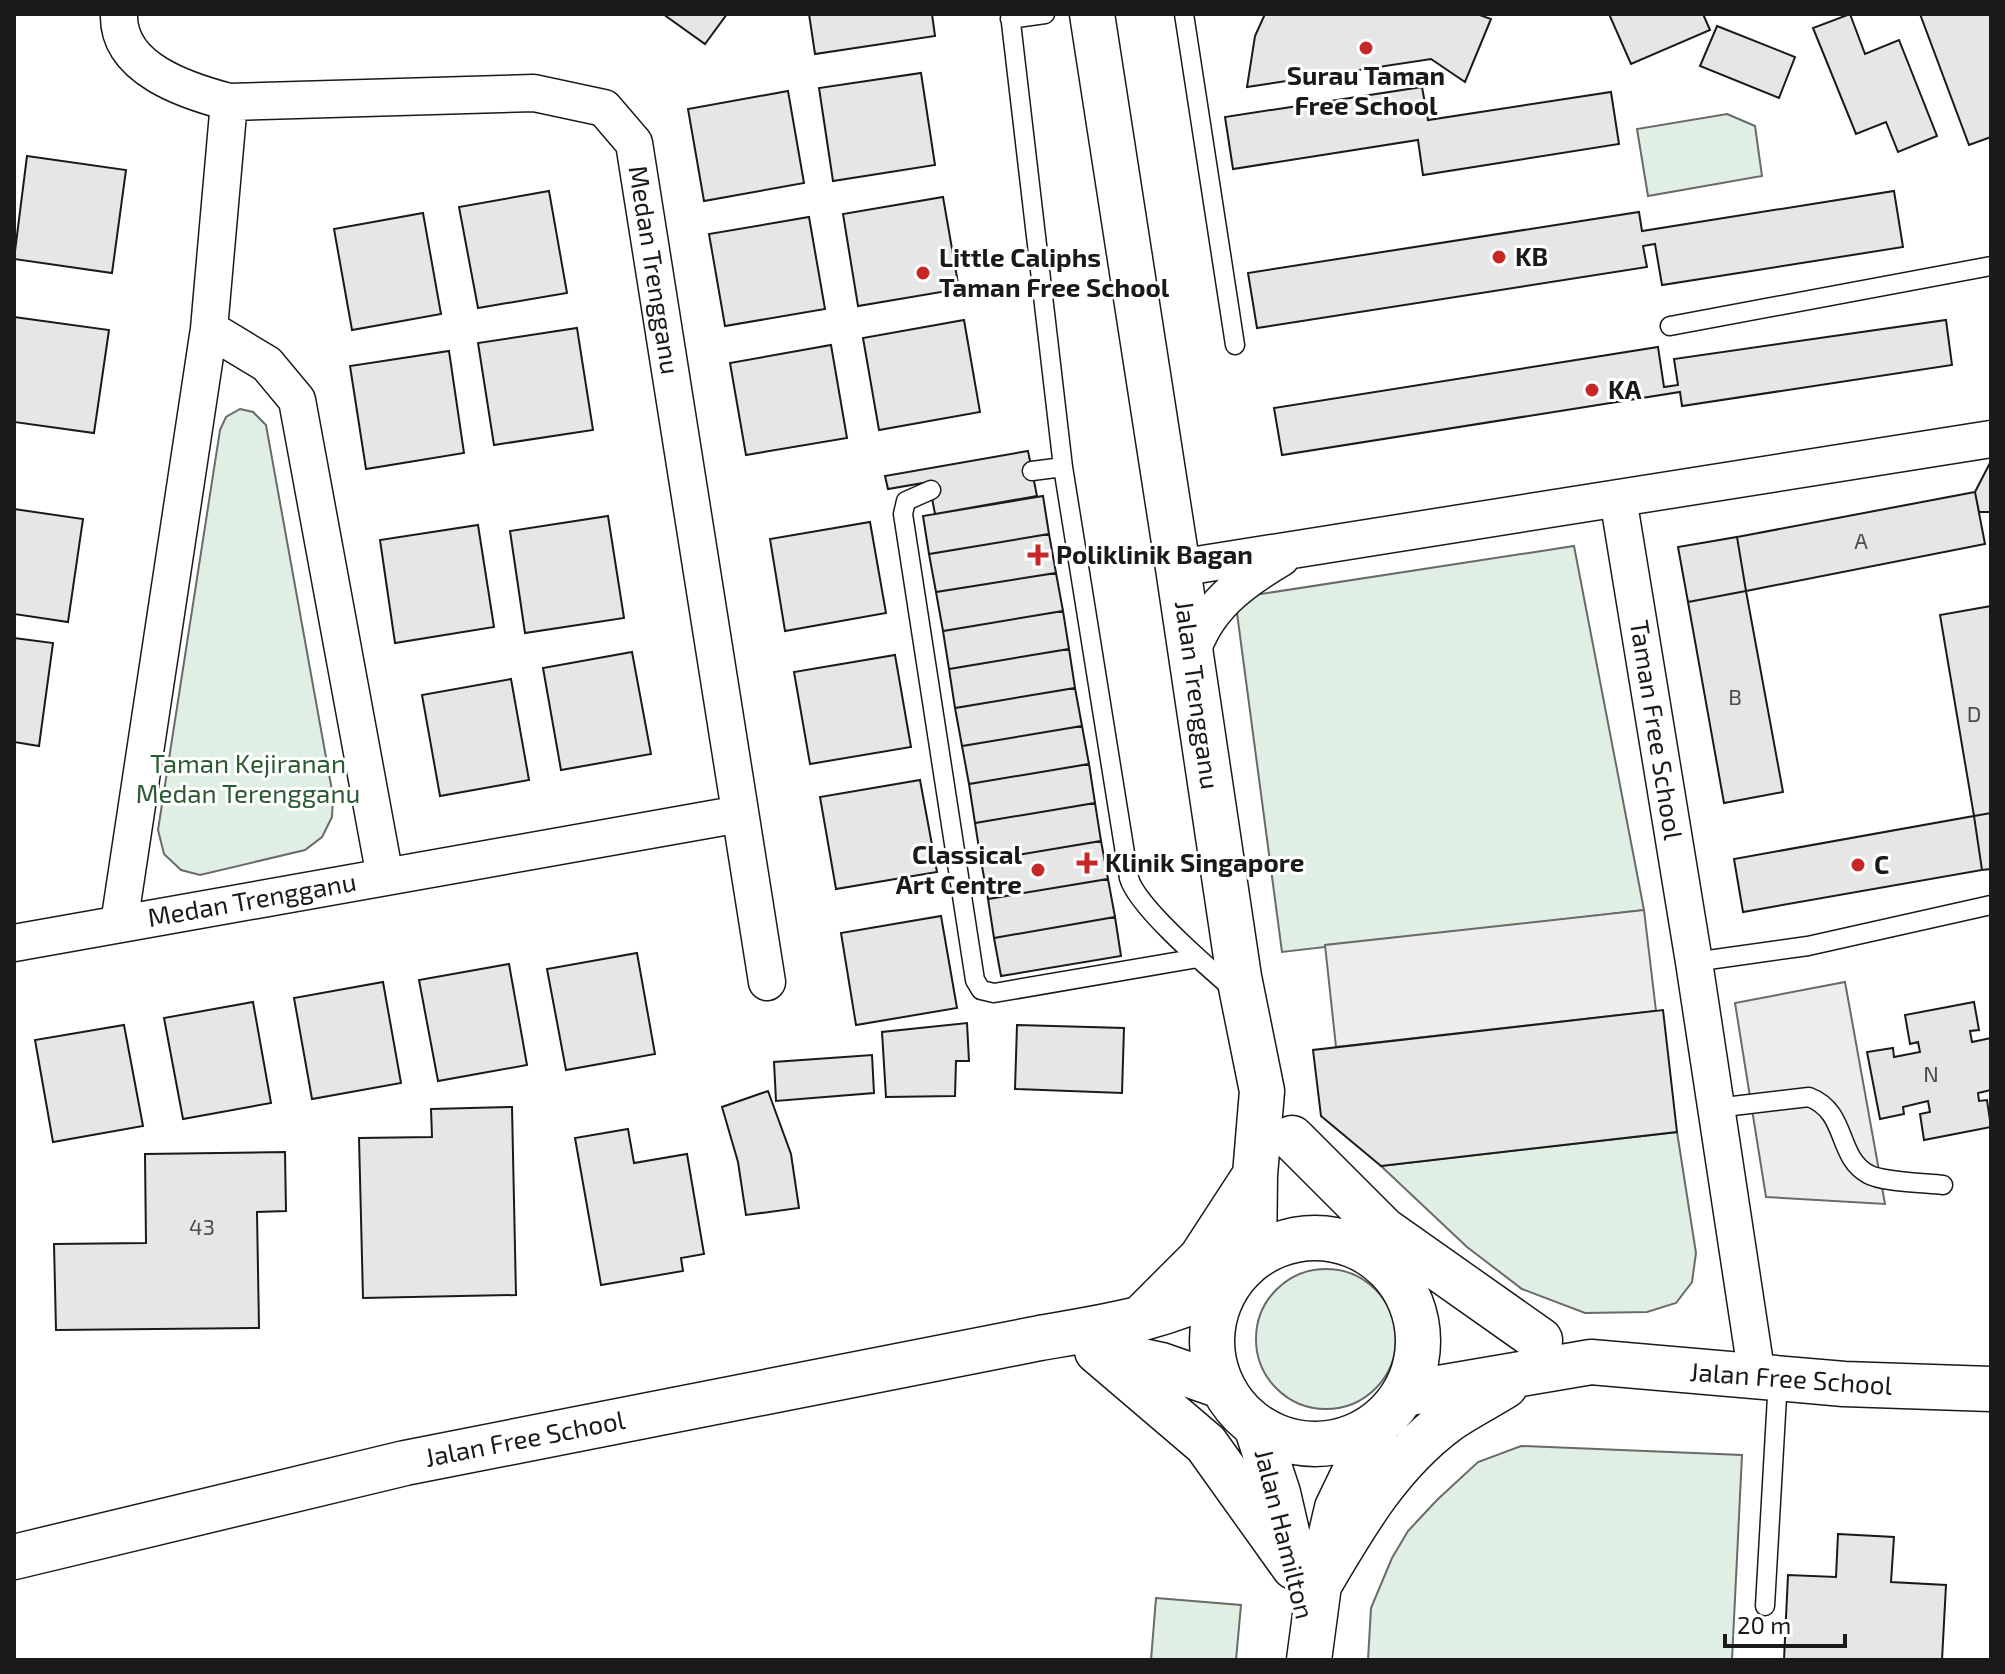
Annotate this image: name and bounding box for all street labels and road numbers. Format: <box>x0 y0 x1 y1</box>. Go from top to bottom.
street label: Medan Trengganu <box>624 163 687 376</box>
street label: Jalan Trengganu <box>1170 598 1227 791</box>
street label: Taman Free School <box>1625 618 1690 842</box>
street label: Medan Trengganu <box>145 865 358 932</box>
street label: Jalan Free School <box>1689 1355 1894 1400</box>
street label: Jalan Free School <box>422 1403 628 1472</box>
street label: Jalan Hamilton <box>1249 1445 1322 1622</box>

